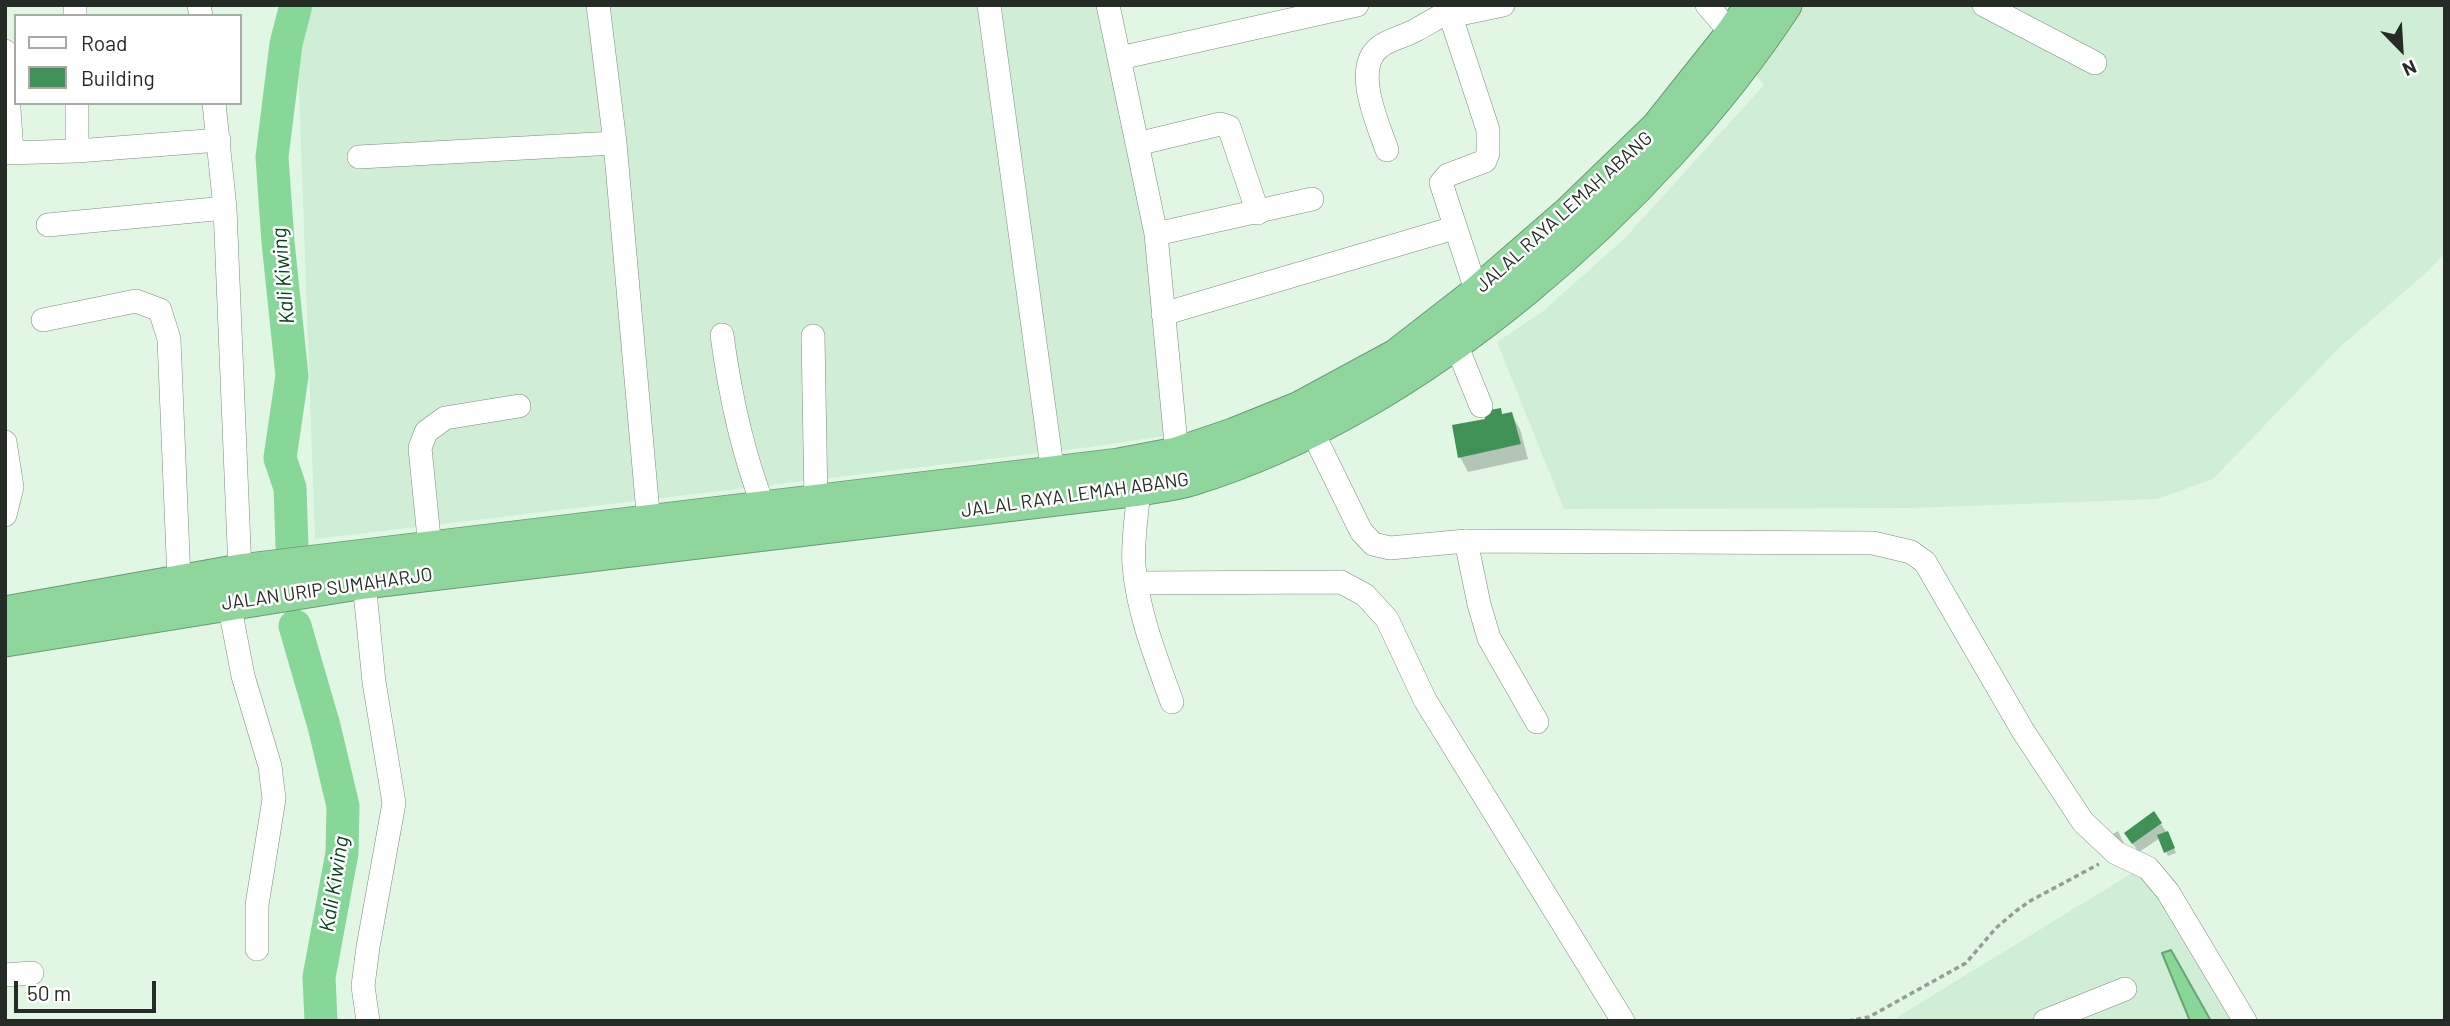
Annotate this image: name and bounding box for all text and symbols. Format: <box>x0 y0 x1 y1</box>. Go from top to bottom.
legend <box>14 14 242 105</box>
north arrow <box>2366 14 2436 84</box>
text: Road <box>81 30 127 55</box>
text: N <box>2399 56 2420 82</box>
text: Building <box>81 65 155 90</box>
street label: JALAL RAYA LEMAH ABANG <box>1471 127 1657 297</box>
water label: Kali Kiwing <box>266 227 300 325</box>
street label: JALAL RAYA LEMAH ABANG <box>960 468 1190 522</box>
street label: JALAN URIP SUMAHARJO <box>220 563 434 615</box>
water label: Kali Kiwing <box>314 834 354 934</box>
scale bar <box>18 967 159 1011</box>
text: 50 m <box>27 980 71 1005</box>

